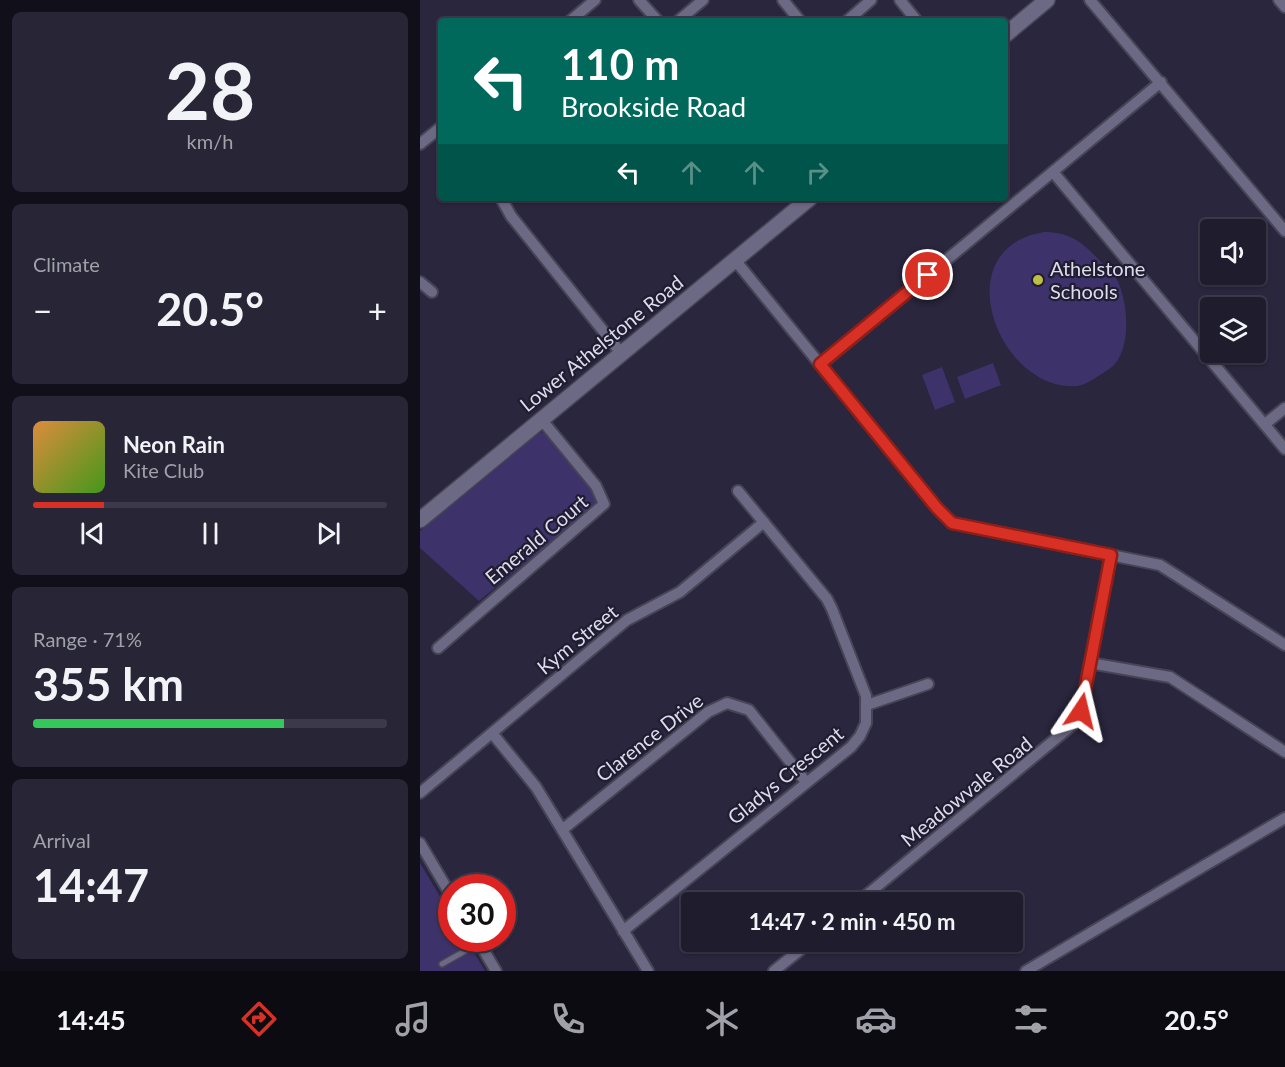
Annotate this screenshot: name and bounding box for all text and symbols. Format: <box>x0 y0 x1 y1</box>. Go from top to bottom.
text: 110 m <box>561 39 679 89</box>
icon: left <box>462 42 540 120</box>
text: 28 <box>165 43 255 137</box>
text: Brookside Road <box>561 90 746 123</box>
text: km/h <box>187 129 233 153</box>
icon: left <box>612 156 645 189</box>
icon: ahead <box>675 156 708 189</box>
icon: ahead <box>738 156 771 189</box>
icon: right <box>801 156 834 189</box>
map controls <box>1200 219 1266 363</box>
button: sound <box>1200 219 1266 285</box>
pin <box>902 249 953 300</box>
text: Climate <box>33 252 100 276</box>
place label: Athelstone Schools <box>1050 256 1145 303</box>
icon: arrive <box>911 258 944 291</box>
street label: Lower Athelstone Road <box>515 270 687 416</box>
marker: Athelstone Schools <box>1031 273 1045 287</box>
text: 20.5° <box>156 282 264 336</box>
text: − <box>33 290 52 330</box>
text: + <box>368 290 387 330</box>
button: layers <box>1200 297 1266 363</box>
text: Neon Rain <box>123 431 225 458</box>
text: Kite Club <box>123 458 204 482</box>
street label: Emerald Court <box>480 489 592 589</box>
icon: previous <box>76 517 109 550</box>
icon: pause <box>194 517 227 550</box>
icon: next <box>312 517 345 550</box>
street label: Kym Street <box>532 599 622 679</box>
text: Range · 71% <box>33 627 142 651</box>
text: 355 km <box>33 657 184 711</box>
position arrow <box>1049 679 1113 743</box>
street label: Clarence Drive <box>591 688 707 786</box>
street label: Gladys Crescent <box>722 721 848 829</box>
street label: Meadowvale Road <box>896 731 1036 851</box>
text: Arrival <box>33 828 91 852</box>
text: 14:47 <box>33 858 149 912</box>
speed limit sign: 30 <box>438 874 516 952</box>
text: 14:47 · 2 min · 450 m <box>749 908 955 935</box>
icon: directions <box>238 998 280 1040</box>
icon: music <box>392 998 434 1040</box>
icon: phone <box>547 998 589 1040</box>
icon: climate <box>701 998 743 1040</box>
icon: car <box>855 998 897 1040</box>
icon: filters <box>1010 998 1052 1040</box>
text: 14:45 <box>56 1003 126 1036</box>
text: 20.5° <box>1164 1003 1229 1036</box>

